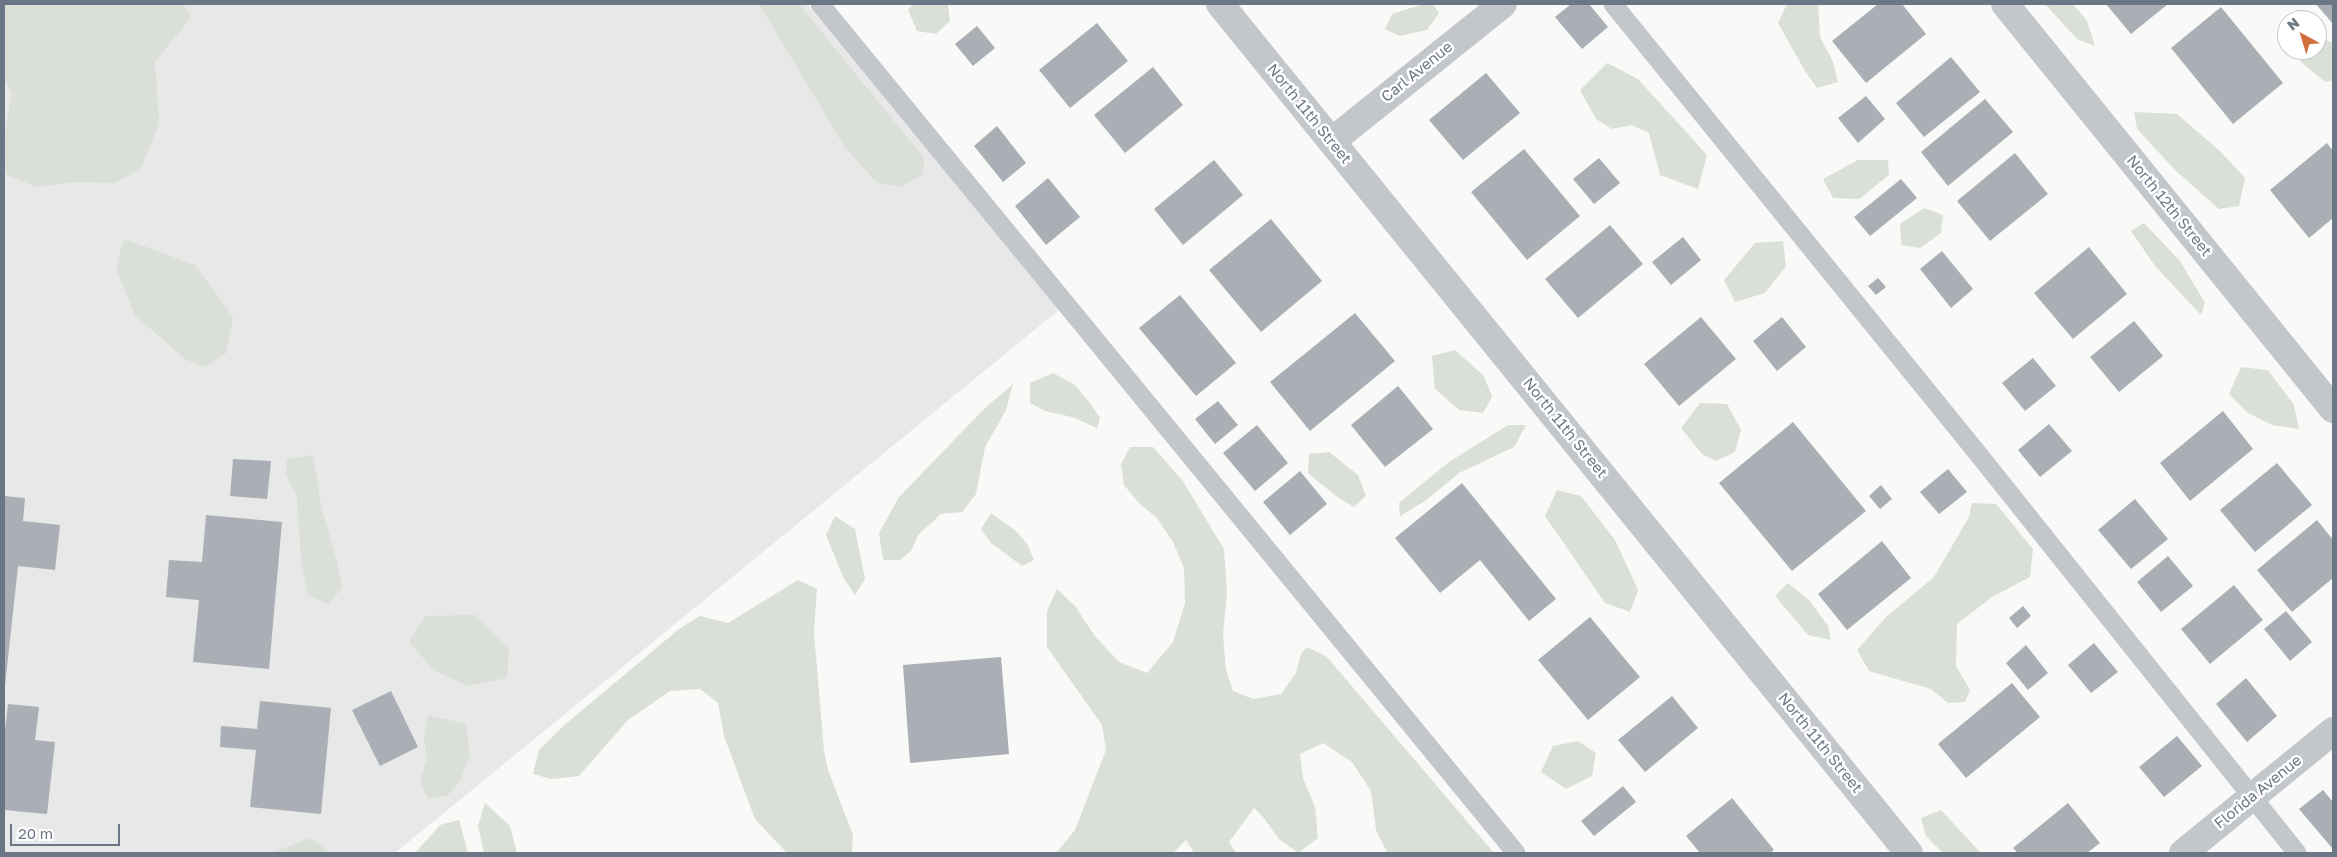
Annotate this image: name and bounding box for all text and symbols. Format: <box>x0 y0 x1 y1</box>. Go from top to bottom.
north arrow <box>2277 10 2327 60</box>
text: N <box>2283 14 2302 34</box>
street label: Carl Avenue <box>1378 38 1456 106</box>
street label: North 11th Street <box>1263 60 1355 168</box>
street label: North 12th Street <box>2123 152 2215 260</box>
street label: North 11th Street <box>1519 374 1611 482</box>
street label: North 11th Street <box>1774 689 1866 797</box>
street label: Florida Avenue <box>2211 751 2305 833</box>
scale bar <box>12 814 122 846</box>
text: 20 m <box>18 824 53 842</box>

